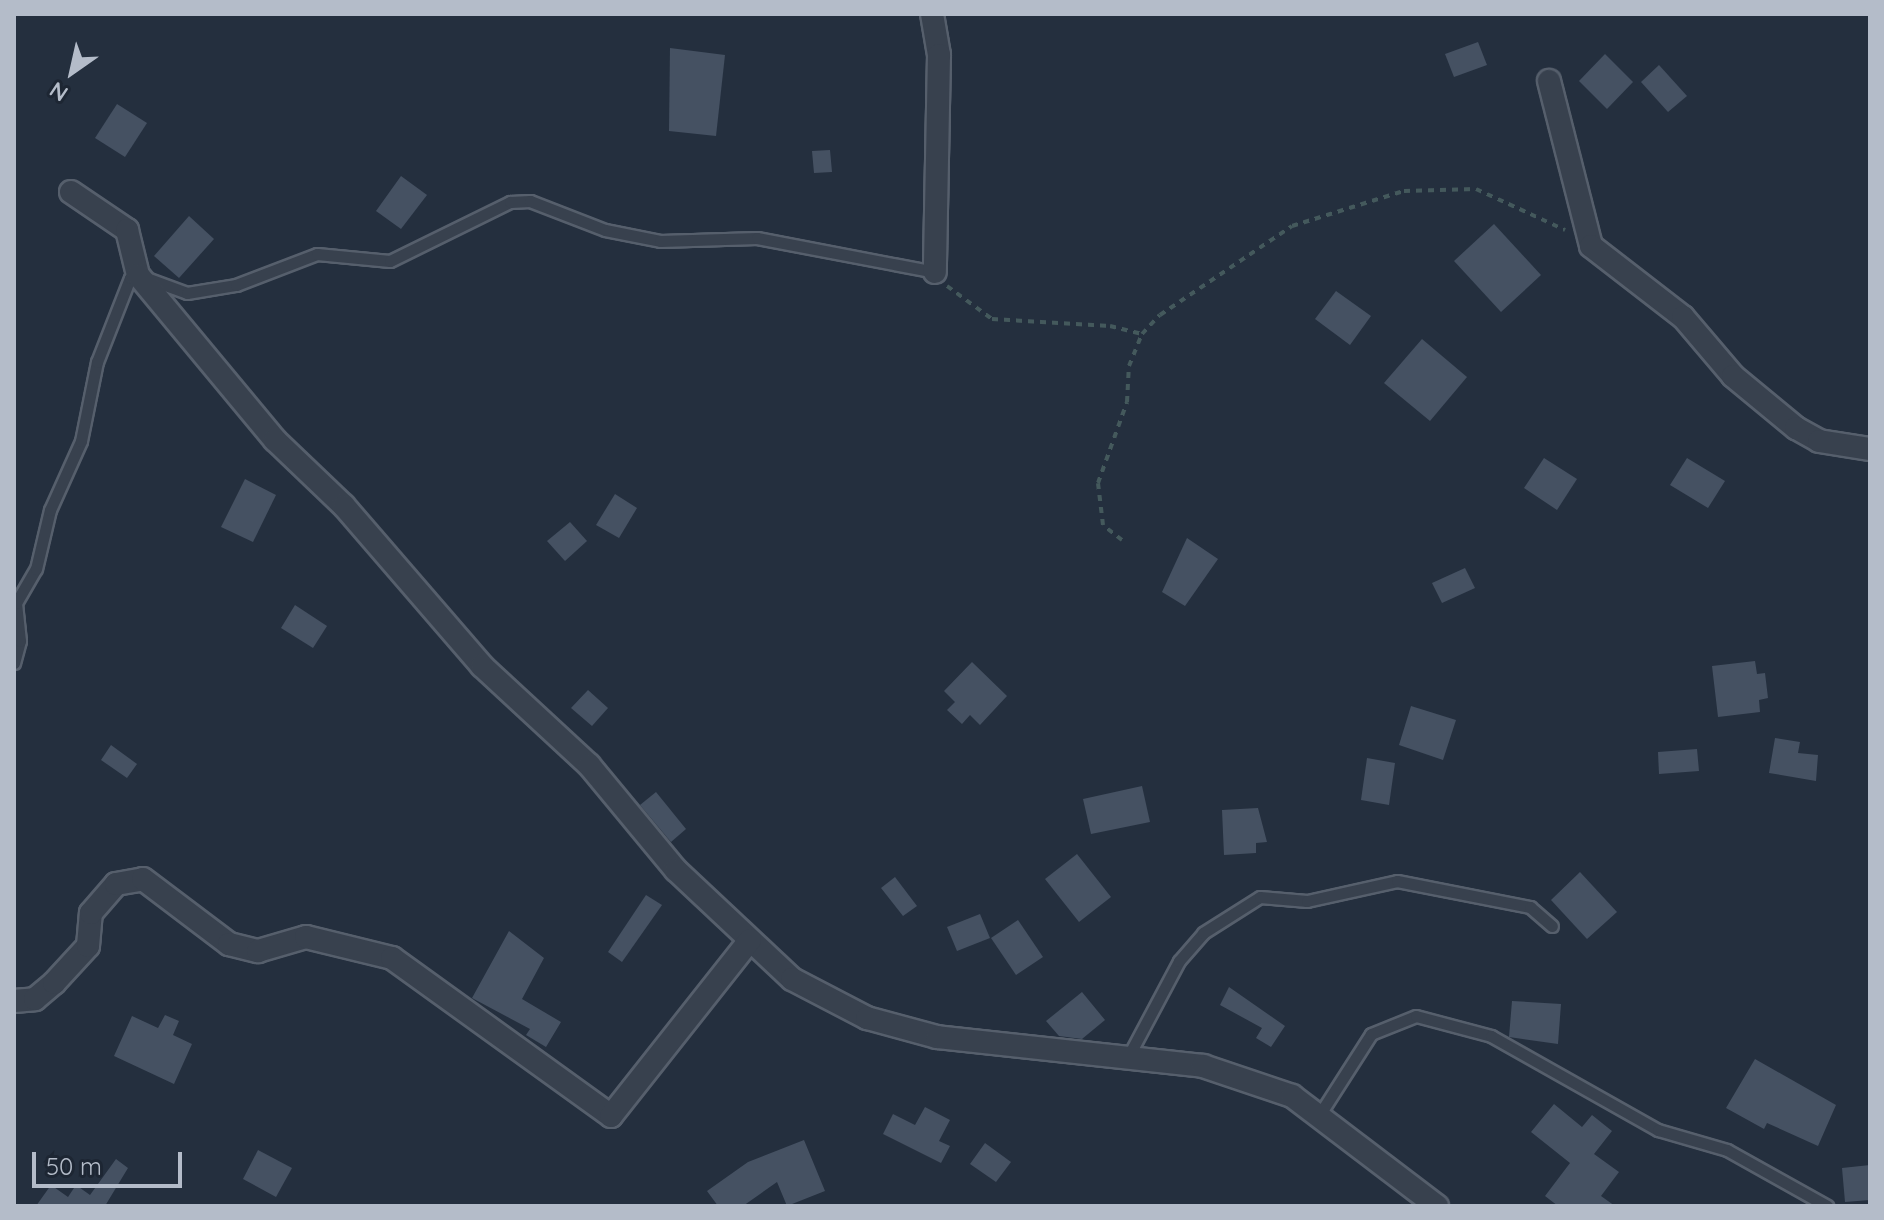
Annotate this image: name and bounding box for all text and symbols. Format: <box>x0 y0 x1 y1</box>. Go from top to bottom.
north arrow <box>32 32 112 112</box>
text: N <box>44 76 73 108</box>
scale bar <box>36 1136 186 1186</box>
text: 50 m <box>46 1151 102 1181</box>

